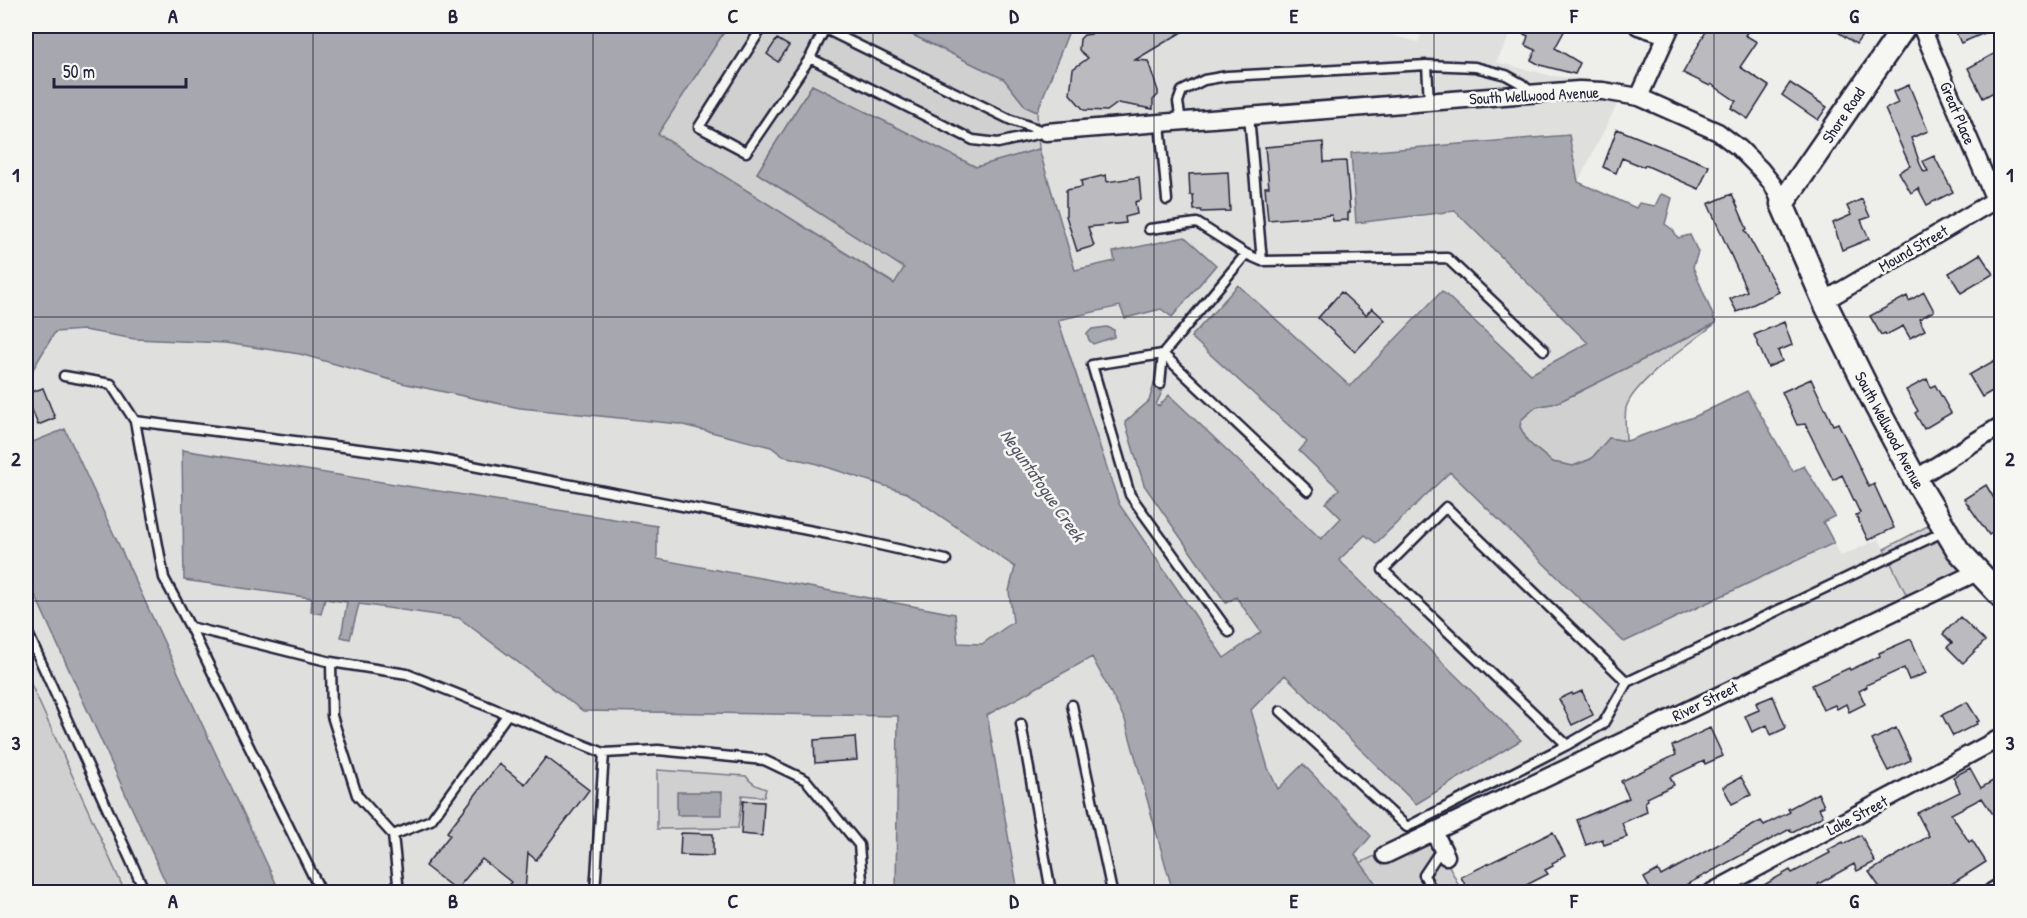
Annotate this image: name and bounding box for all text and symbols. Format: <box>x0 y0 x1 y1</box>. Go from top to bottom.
text: A <box>168 2 178 29</box>
text: B <box>448 2 458 29</box>
text: C <box>728 2 739 29</box>
text: D <box>1009 2 1019 29</box>
text: E <box>1290 2 1299 29</box>
text: F <box>1569 2 1579 29</box>
text: G <box>1849 2 1859 29</box>
scale bar <box>54 51 186 89</box>
text: 50 m <box>63 59 95 84</box>
street label: Great Place <box>1935 78 1981 148</box>
street label: South Wellwood Avenue <box>1468 81 1600 109</box>
street label: Shore Road <box>1816 83 1870 147</box>
text: 1 <box>12 161 20 188</box>
text: 1 <box>2006 161 2014 188</box>
street label: Mound Street <box>1874 219 1952 277</box>
street label: South Wellwood Avenue <box>1850 367 1931 493</box>
water label: Neguntatogue Creek <box>995 424 1092 547</box>
text: 2 <box>11 445 21 472</box>
text: 2 <box>2005 445 2015 472</box>
street label: River Street <box>1668 675 1742 726</box>
text: 3 <box>12 729 21 756</box>
text: 3 <box>2006 729 2015 756</box>
street label: Lake Street <box>1823 790 1892 840</box>
text: A <box>168 887 178 914</box>
text: B <box>448 887 458 914</box>
text: C <box>728 887 739 914</box>
text: D <box>1009 887 1019 914</box>
text: E <box>1290 887 1299 914</box>
text: F <box>1569 887 1579 914</box>
text: G <box>1849 887 1859 914</box>

